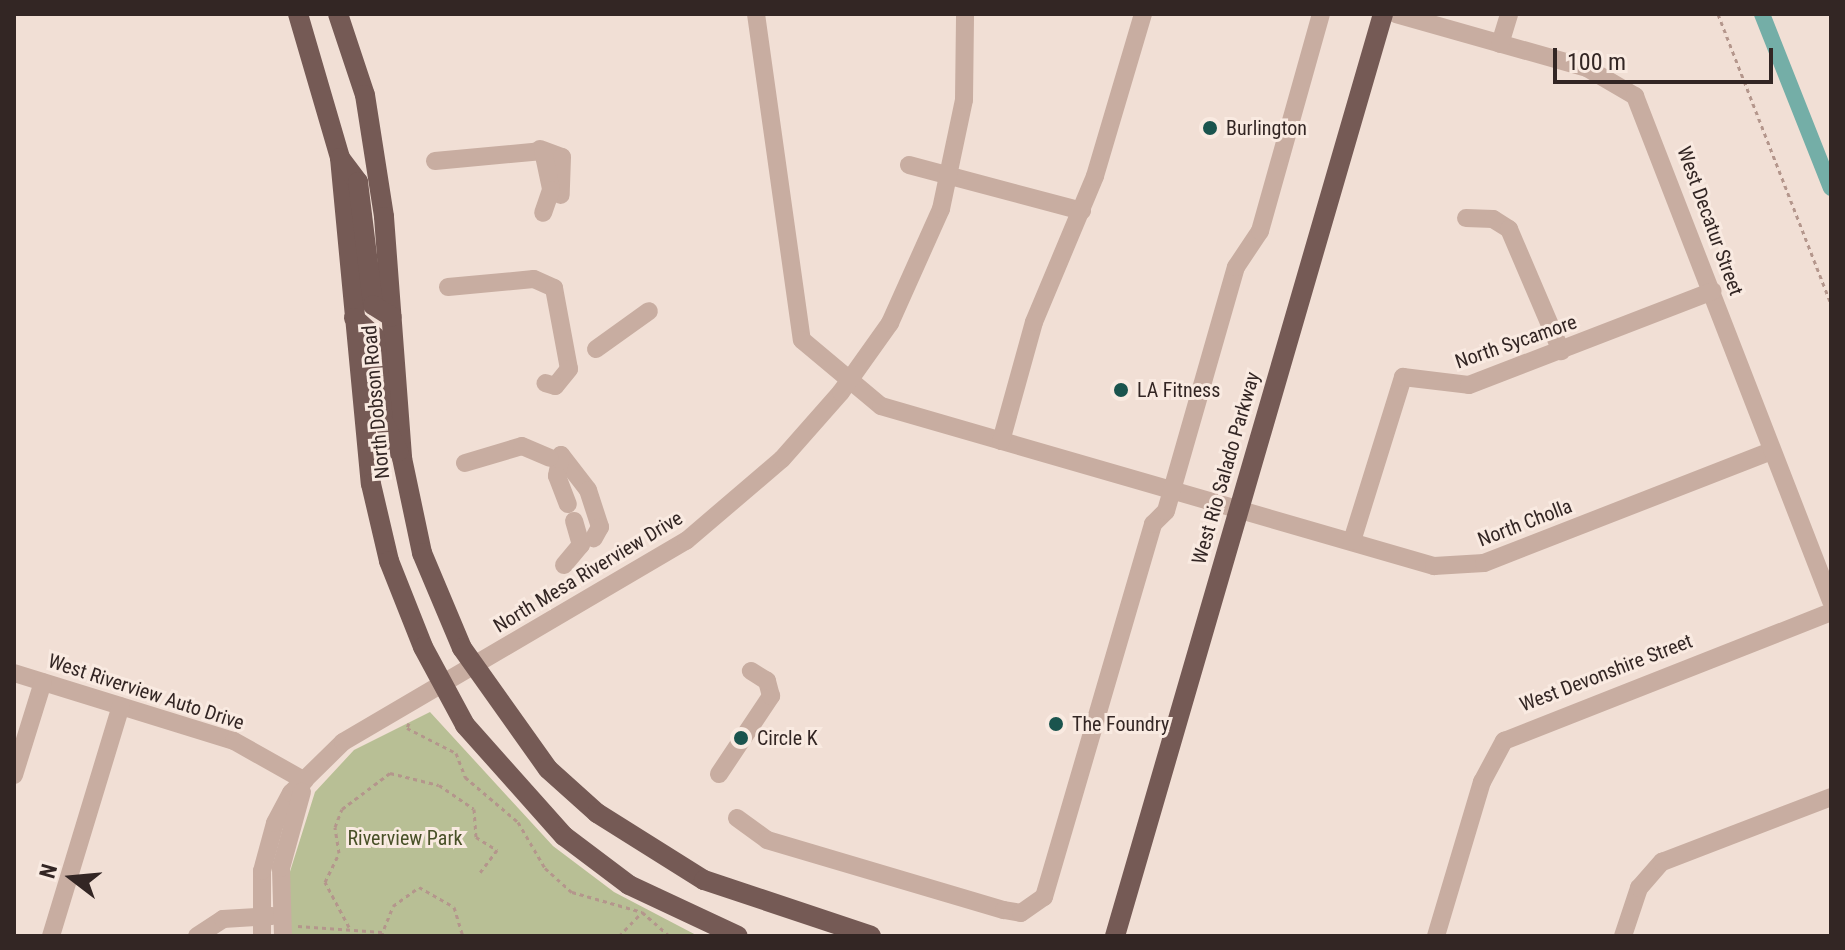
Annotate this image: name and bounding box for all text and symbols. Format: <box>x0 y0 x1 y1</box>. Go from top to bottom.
scale bar <box>1557 32 1777 82</box>
text: 100 m <box>1567 48 1626 76</box>
place label: Burlington <box>1226 116 1307 140</box>
marker: Burlington <box>1201 119 1219 137</box>
street label: West Decatur Street <box>1672 143 1748 299</box>
street label: North Sycamore <box>1452 310 1580 374</box>
street label: North Dobson Road <box>357 324 395 480</box>
street label: West Rio Salado Parkway <box>1187 369 1265 567</box>
place label: LA Fitness <box>1137 378 1220 402</box>
marker: LA Fitness <box>1112 381 1130 399</box>
street label: North Cholla <box>1474 494 1576 552</box>
street label: North Mesa Riverview Drive <box>489 506 687 638</box>
street label: West Devonshire Street <box>1516 629 1696 717</box>
street label: West Riverview Auto Drive <box>45 649 247 735</box>
place label: The Foundry <box>1072 712 1169 736</box>
marker: The Foundry <box>1047 715 1065 733</box>
place label: Circle K <box>757 726 818 750</box>
marker: Circle K <box>732 729 750 747</box>
park label: Riverview Park <box>347 826 463 850</box>
north arrow <box>32 838 112 918</box>
text: N <box>35 861 62 881</box>

